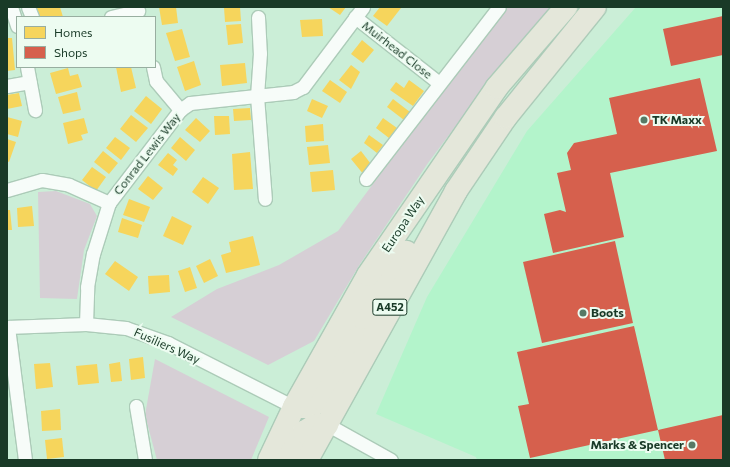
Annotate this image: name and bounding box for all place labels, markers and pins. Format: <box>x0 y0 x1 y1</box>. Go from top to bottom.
place label: TK Maxx <box>652 113 702 127</box>
marker: TK Maxx <box>639 115 649 125</box>
place label: Boots <box>591 306 624 320</box>
marker: Boots <box>578 308 588 318</box>
place label: Marks & Spencer <box>590 438 684 452</box>
marker: Marks & Spencer <box>687 440 697 450</box>

